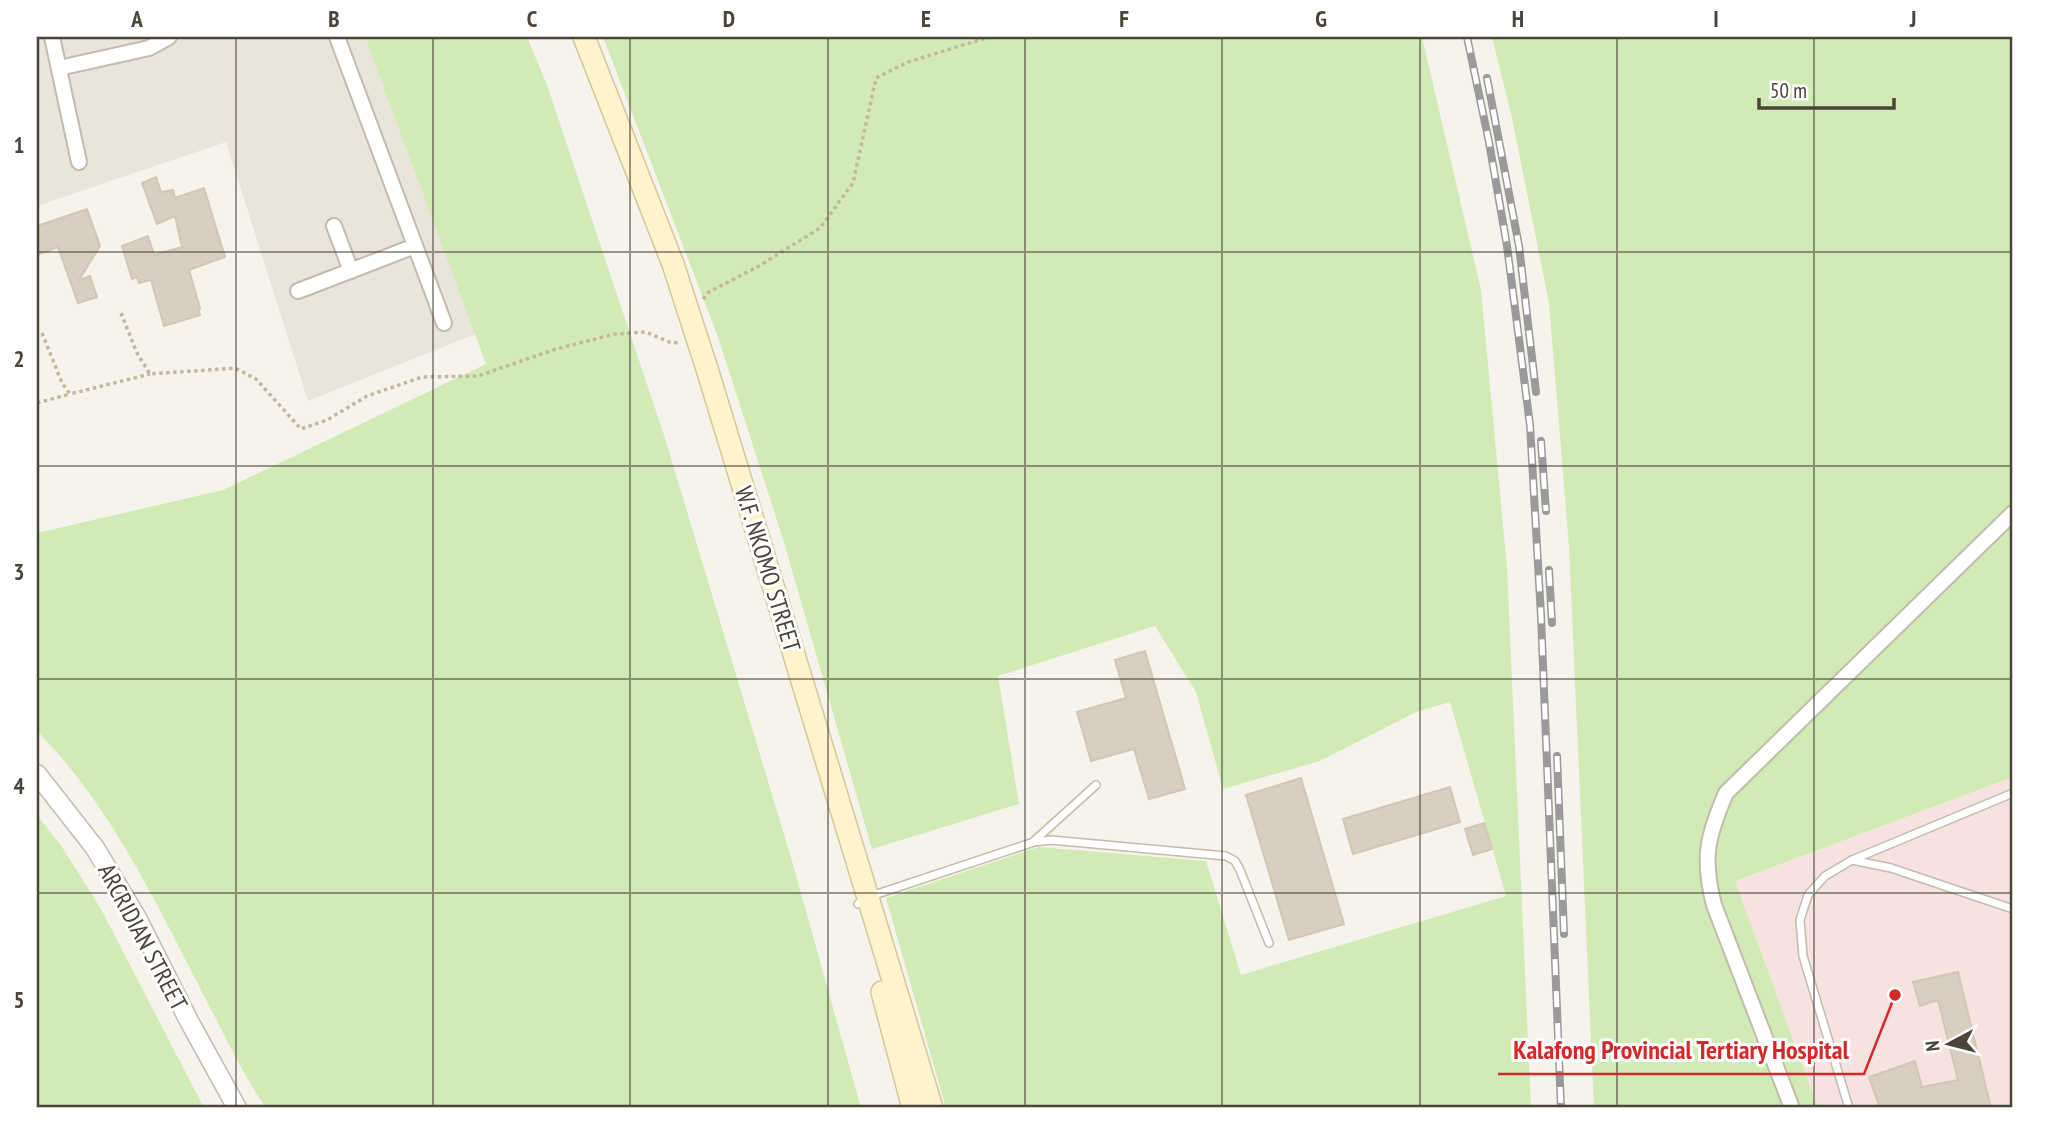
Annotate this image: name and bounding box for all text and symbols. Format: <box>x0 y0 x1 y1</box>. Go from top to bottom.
text: A <box>130 4 143 33</box>
text: B <box>328 4 340 33</box>
text: C <box>527 4 538 33</box>
text: D <box>723 4 735 33</box>
text: E <box>921 4 931 33</box>
text: F <box>1119 4 1129 33</box>
text: G <box>1315 4 1327 33</box>
text: H <box>1512 4 1524 33</box>
text: I <box>1713 4 1719 33</box>
text: J <box>1909 4 1916 33</box>
scale bar <box>1759 66 1894 110</box>
text: 50 m <box>1770 77 1807 104</box>
text: 1 <box>14 130 25 159</box>
text: 2 <box>14 344 25 373</box>
street label: W.F. NKOMO STREET <box>728 482 808 656</box>
text: 3 <box>14 557 25 586</box>
text: 4 <box>14 771 25 800</box>
street label: ARCRIDIAN STREET <box>91 858 195 1016</box>
text: 5 <box>14 985 25 1014</box>
north arrow <box>1913 1009 1983 1078</box>
callout: Kalafong Provincial Tertiary Hospital <box>1498 1027 1864 1074</box>
text: Kalafong Provincial Tertiary Hospital <box>1513 1033 1849 1066</box>
text: N <box>1920 1040 1945 1053</box>

